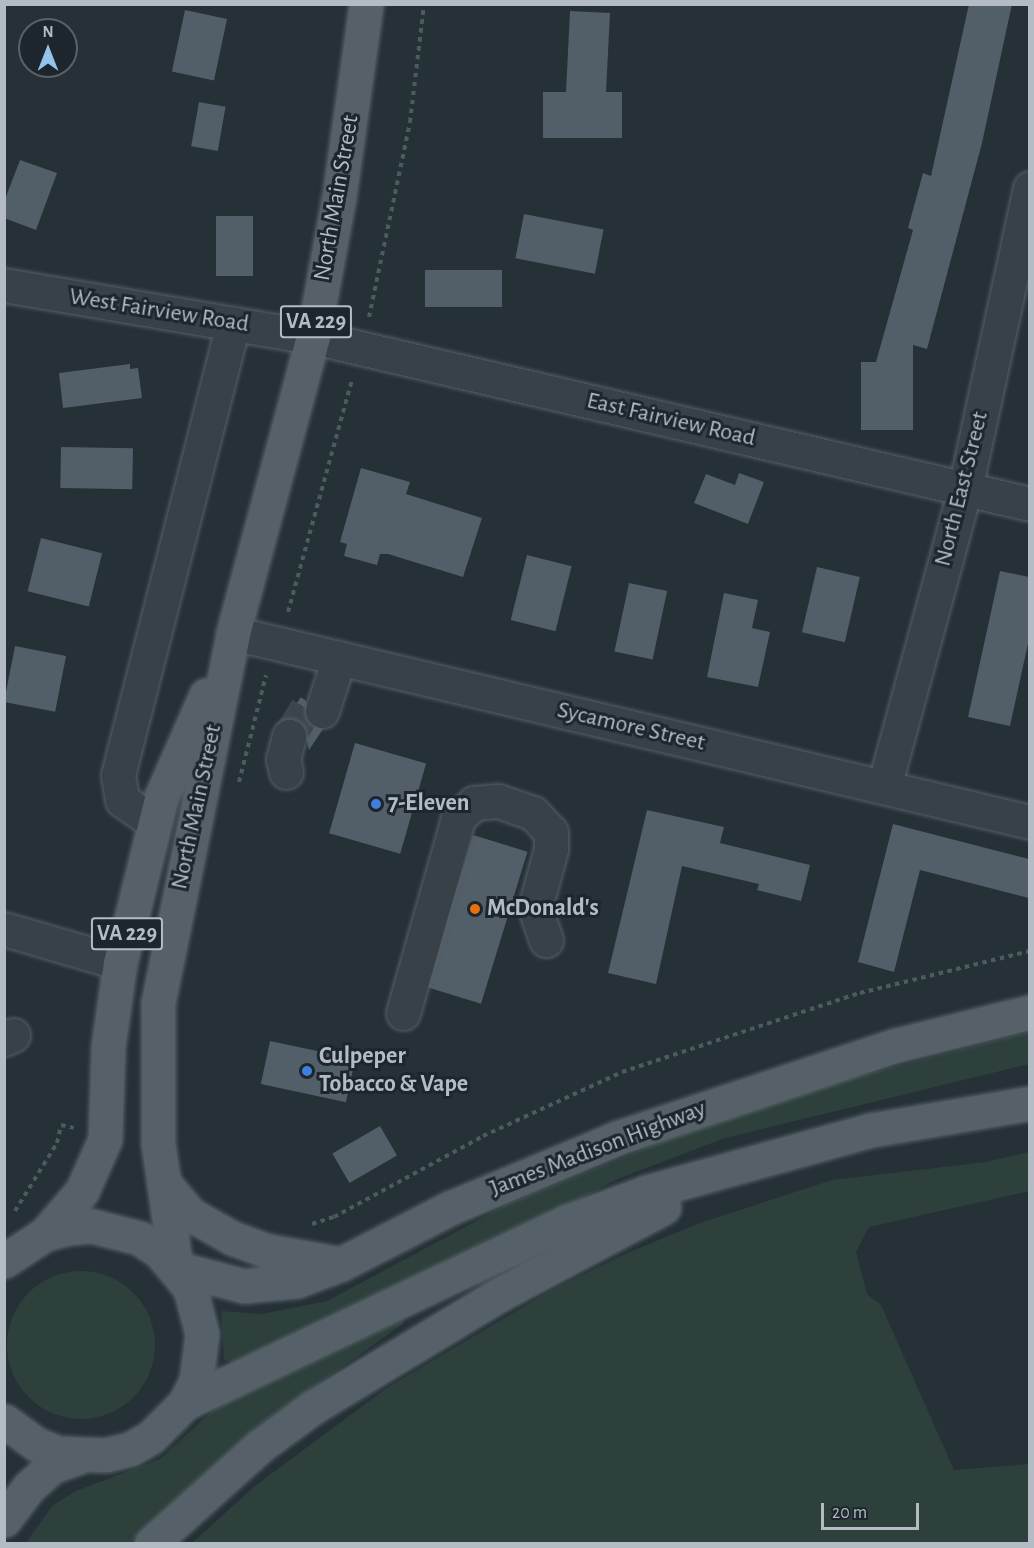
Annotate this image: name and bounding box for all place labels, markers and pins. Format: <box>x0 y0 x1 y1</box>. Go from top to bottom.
place label: 7-Eleven <box>388 790 469 818</box>
marker: 7-Eleven <box>369 797 383 811</box>
place label: McDonald's <box>487 895 599 923</box>
marker: McDonald's <box>468 902 482 916</box>
place label: Culpeper Tobacco & Vape <box>319 1043 468 1099</box>
marker: Culpeper Tobacco & Vape <box>300 1064 314 1078</box>

